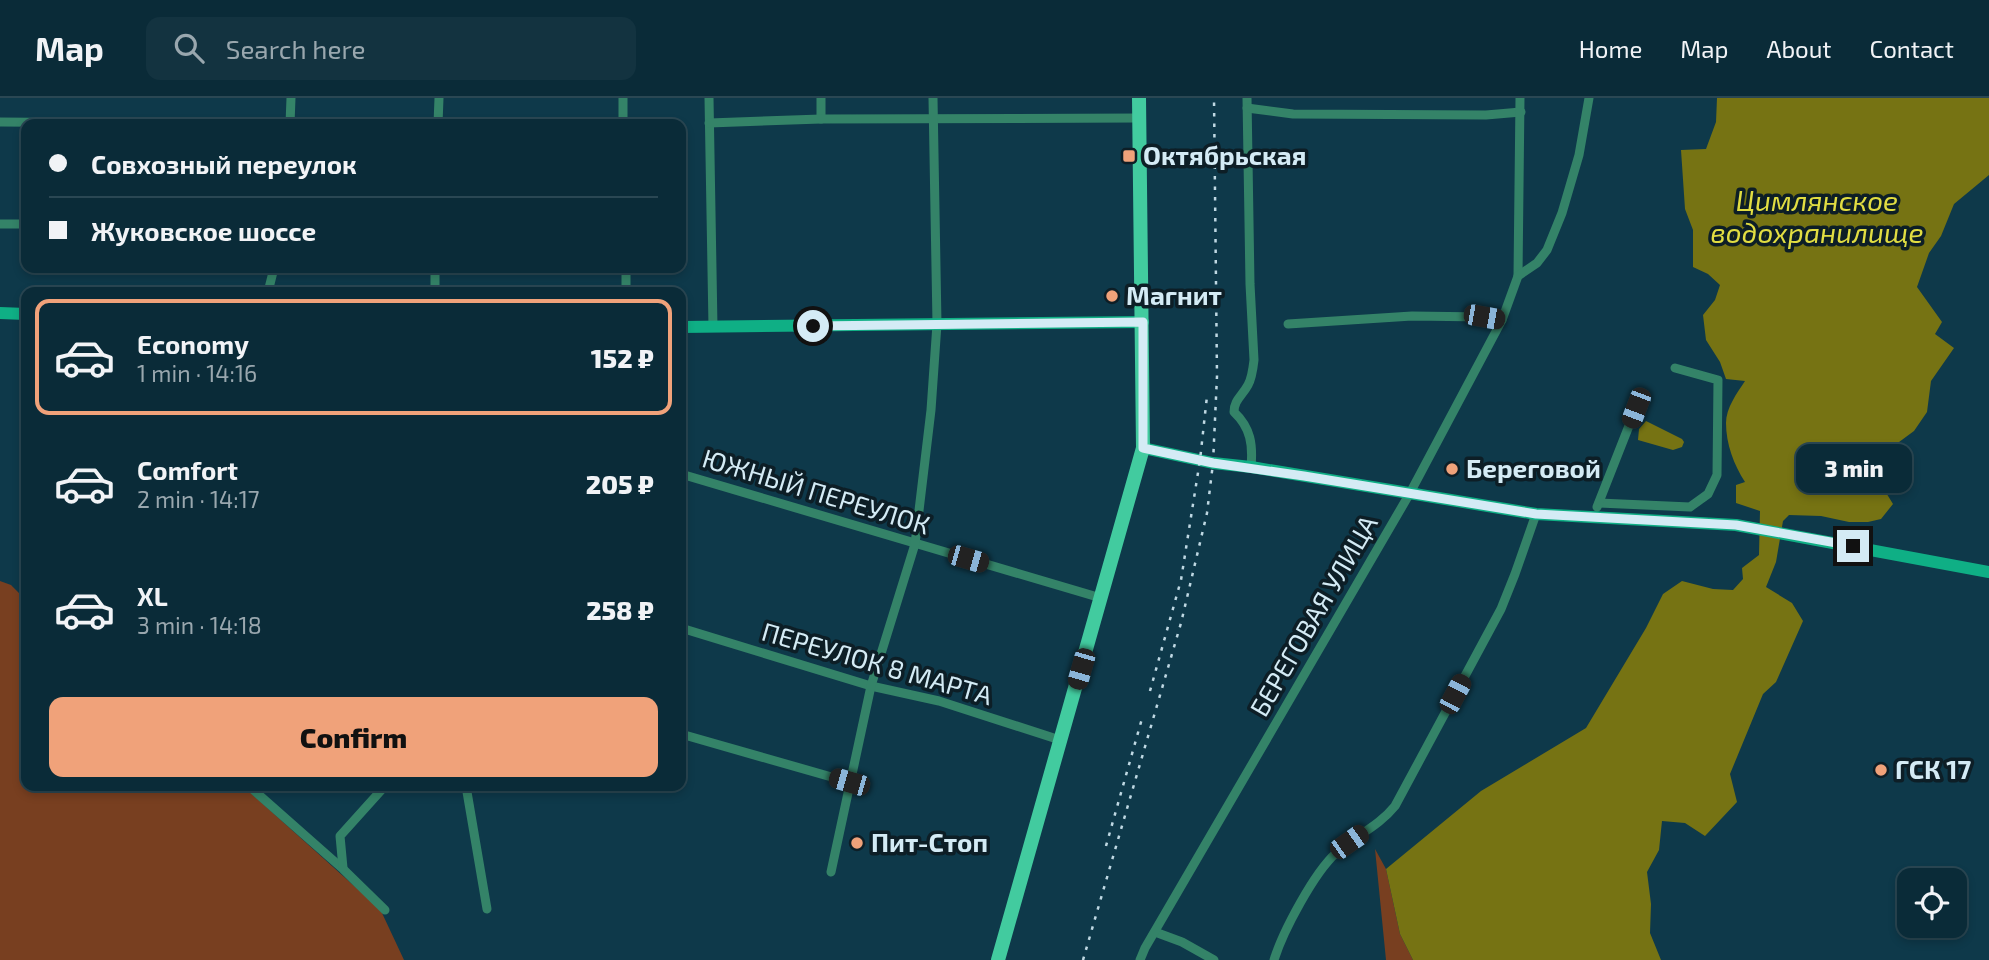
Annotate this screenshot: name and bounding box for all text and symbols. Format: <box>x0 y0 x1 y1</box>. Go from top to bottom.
search box <box>146 17 636 80</box>
text: Map <box>35 28 104 68</box>
icon: search <box>170 29 208 67</box>
text: Search here <box>226 33 365 64</box>
text: Home <box>1579 34 1642 63</box>
text: Map <box>1680 34 1728 63</box>
text: About <box>1766 34 1832 63</box>
text: Contact <box>1870 34 1954 63</box>
place label: Октябрьская <box>1143 139 1306 170</box>
text: Совхозный переулок <box>91 148 357 179</box>
marker: Октябрьская <box>1121 148 1137 164</box>
water label: Цимлянское водохранилище <box>1710 183 1924 249</box>
text: Жуковское шоссе <box>91 215 316 246</box>
place label: Магнит <box>1126 279 1222 310</box>
marker: Магнит <box>1104 288 1120 304</box>
car <box>1462 303 1507 331</box>
route start <box>797 310 829 342</box>
icon: car <box>53 326 116 389</box>
text: Economy <box>137 328 249 359</box>
text: 152 ₽ <box>591 342 654 373</box>
text: 1 min · 14:16 <box>137 359 257 387</box>
car <box>1619 385 1654 431</box>
street label: ЮЖНЫЙ ПЕРЕУЛОК <box>699 441 934 540</box>
callout: 3 min <box>1795 444 1911 494</box>
icon: car <box>53 452 116 515</box>
place label: Береговой <box>1466 452 1601 483</box>
text: Comfort <box>137 454 238 485</box>
text: 3 min <box>1824 454 1884 482</box>
marker: Береговой <box>1444 461 1460 477</box>
text: 205 ₽ <box>586 468 654 499</box>
text: 2 min · 14:17 <box>137 485 260 513</box>
street label: БЕРЕГОВАЯ УЛИЦА <box>1243 509 1383 721</box>
route end <box>1837 530 1869 562</box>
car <box>945 543 992 575</box>
icon: car <box>53 578 116 641</box>
text: XL <box>137 580 168 611</box>
text: 258 ₽ <box>586 594 654 625</box>
text: 3 min · 14:18 <box>137 611 262 639</box>
street label: ПЕРЕУЛОК 8 МАРТА <box>759 615 996 710</box>
car <box>1066 646 1097 692</box>
car <box>1436 671 1475 717</box>
button: Confirm <box>49 697 658 777</box>
place label: ГСК 17 <box>1895 753 1971 784</box>
marker: ГСК 17 <box>1873 762 1889 778</box>
car <box>826 766 873 798</box>
car <box>1326 821 1373 863</box>
place label: Пит-Стоп <box>871 826 988 857</box>
marker: Пит-Стоп <box>849 835 865 851</box>
map controls <box>1897 868 1967 938</box>
button: locate <box>1897 868 1967 938</box>

